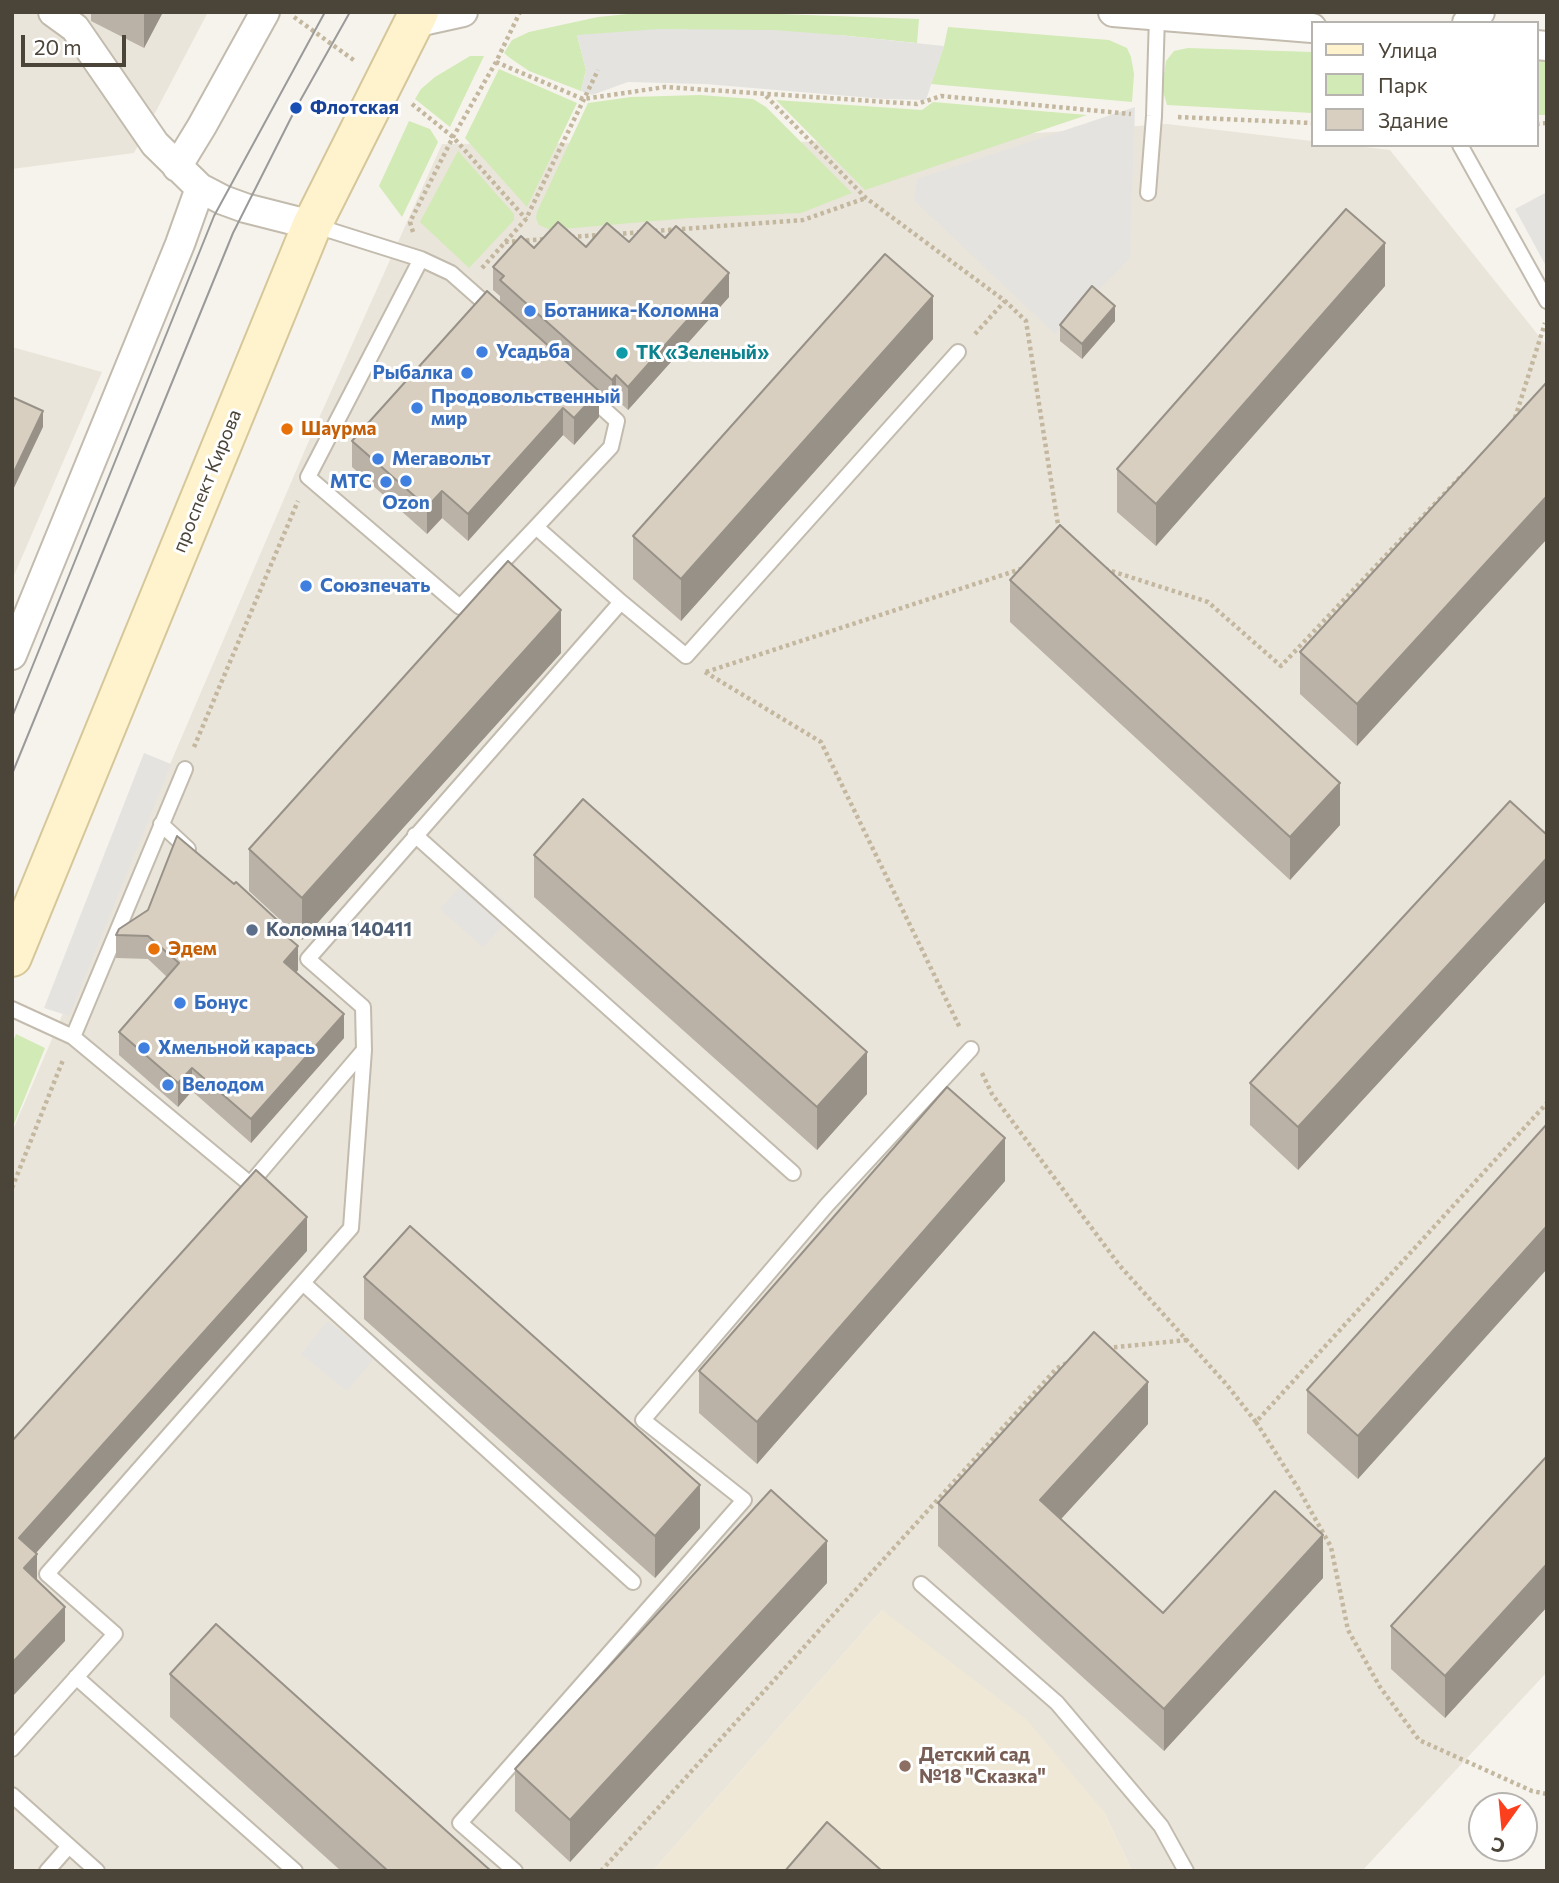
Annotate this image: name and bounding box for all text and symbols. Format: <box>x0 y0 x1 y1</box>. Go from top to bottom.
scale bar <box>24 21 130 65</box>
legend <box>1310 21 1538 147</box>
text: 20 m <box>34 34 82 59</box>
text: Улица <box>1378 37 1437 62</box>
text: Парк <box>1378 72 1428 97</box>
place label: Флотская <box>310 97 399 119</box>
marker: Флотская <box>288 100 304 116</box>
text: Здание <box>1378 107 1448 132</box>
place label: Ботаника-Коломна <box>544 300 719 322</box>
marker: Ботаника-Коломна <box>522 303 538 319</box>
place label: Усадьба <box>496 341 570 363</box>
place label: ТК «Зеленый» <box>636 342 769 364</box>
marker: Усадьба <box>474 344 490 360</box>
marker: ТК «Зеленый» <box>614 345 630 361</box>
place label: Рыбалка <box>372 362 453 384</box>
marker: Рыбалка <box>459 365 475 381</box>
place label: Продовольственный мир <box>431 386 621 430</box>
marker: Продовольственный мир <box>409 400 425 416</box>
street label: проспект Кирова <box>168 406 246 556</box>
place label: Шаурма <box>301 418 376 440</box>
marker: Шаурма <box>279 421 295 437</box>
place label: Мегавольт <box>392 448 491 470</box>
marker: Мегавольт <box>370 451 386 467</box>
place label: МТС <box>330 471 372 493</box>
marker: Ozon <box>398 473 414 489</box>
marker: МТС <box>378 474 394 490</box>
place label: Ozon <box>382 492 430 514</box>
place label: Союзпечать <box>320 575 430 597</box>
marker: Союзпечать <box>298 578 314 594</box>
place label: Коломна 140411 <box>266 919 412 941</box>
marker: Коломна 140411 <box>244 922 260 938</box>
place label: Эдем <box>168 938 217 960</box>
marker: Эдем <box>146 941 162 957</box>
place label: Бонус <box>194 992 248 1014</box>
marker: Бонус <box>172 995 188 1011</box>
place label: Хмельной карась <box>158 1037 315 1059</box>
marker: Хмельной карась <box>136 1040 152 1056</box>
place label: Велодом <box>182 1074 264 1096</box>
marker: Велодом <box>160 1077 176 1093</box>
place label: Детский сад №18 "Сказка" <box>919 1744 1046 1788</box>
marker: Детский сад №18 "Сказка" <box>897 1758 913 1774</box>
north arrow <box>1468 1792 1538 1862</box>
text: С <box>1489 1833 1507 1859</box>

